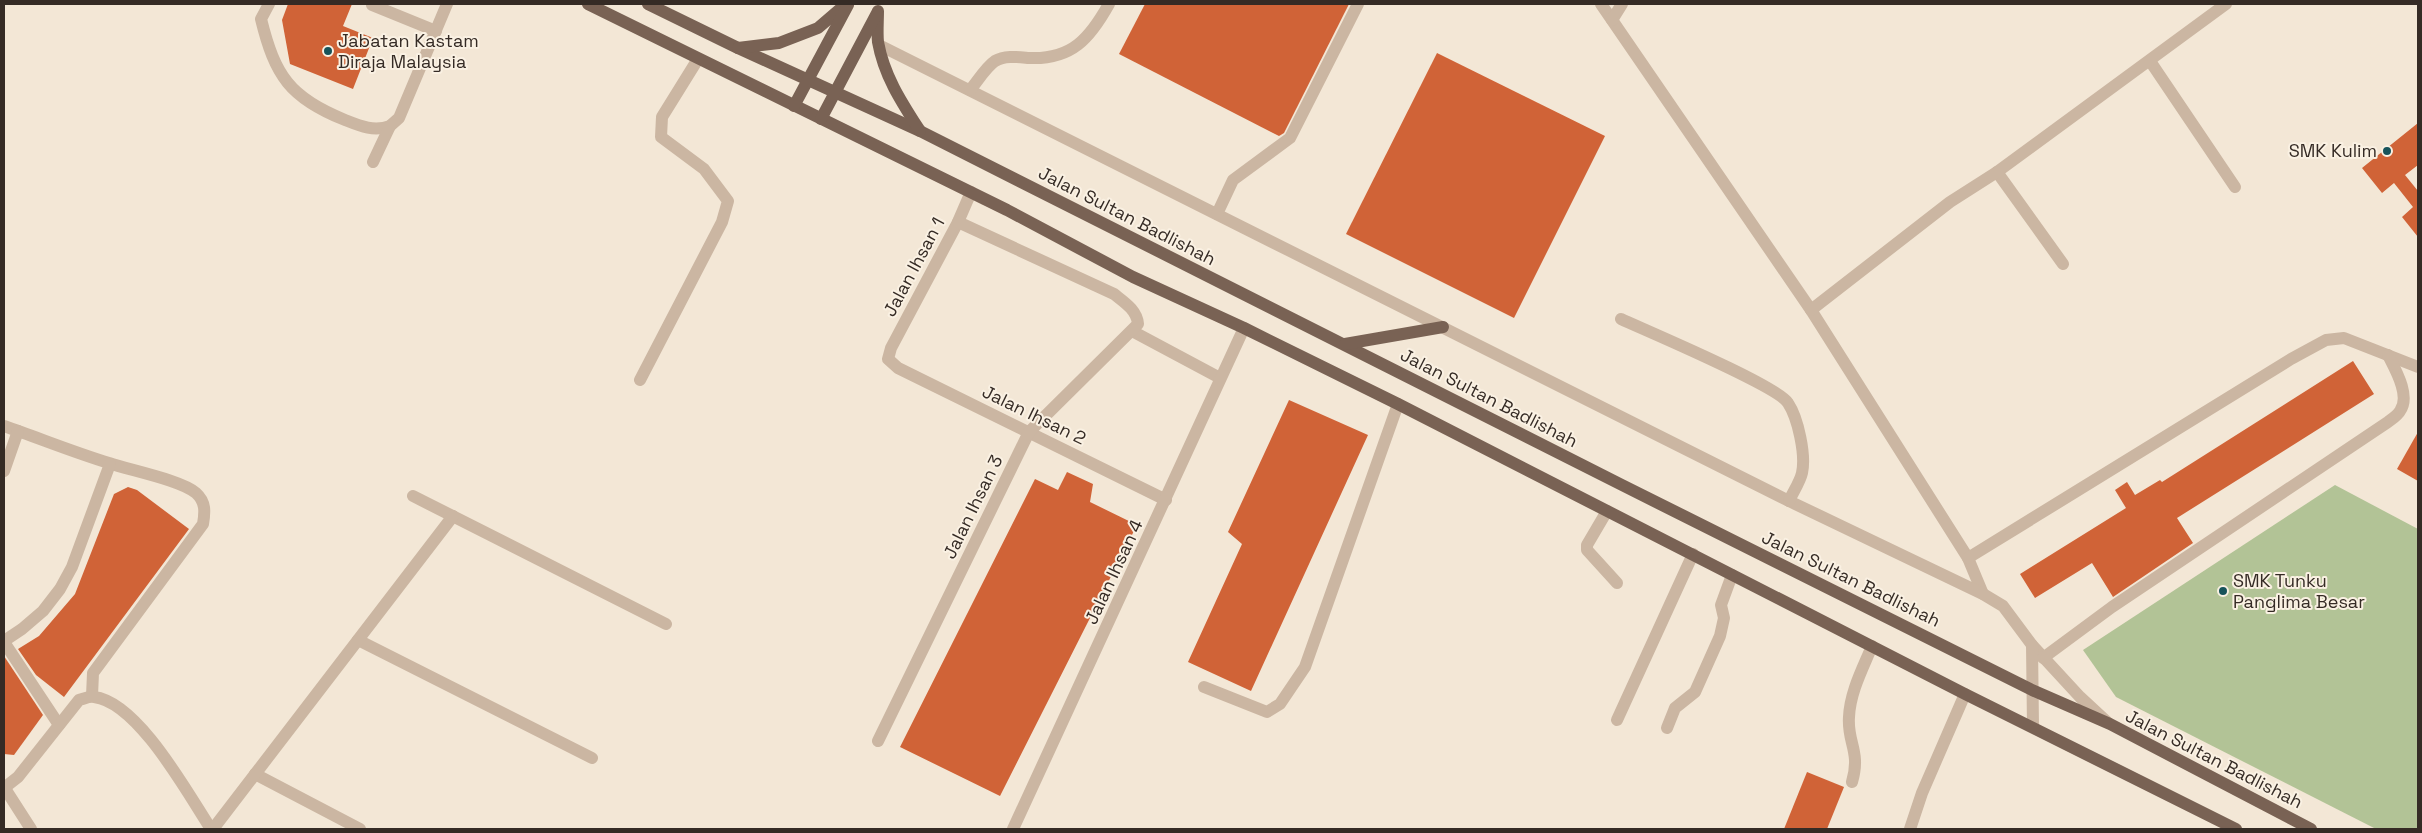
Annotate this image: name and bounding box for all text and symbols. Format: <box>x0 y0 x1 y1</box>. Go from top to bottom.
place label: Jabatan Kastam Diraja Malaysia <box>338 29 479 73</box>
marker: Jabatan Kastam Diraja Malaysia <box>322 45 334 57</box>
place label: SMK Kulim <box>2289 139 2377 162</box>
marker: SMK Kulim <box>2381 145 2393 157</box>
street label: Jalan Sultan Badlishah <box>1035 161 1220 270</box>
street label: Jalan Ihsan 1 <box>878 213 949 320</box>
street label: Jalan Sultan Badlishah <box>1397 343 1582 452</box>
street label: Jalan Ihsan 2 <box>979 380 1090 450</box>
street label: Jalan Ihsan 3 <box>938 451 1008 562</box>
street label: Jalan Ihsan 4 <box>1079 516 1148 628</box>
street label: Jalan Sultan Badlishah <box>1758 525 1944 632</box>
place label: SMK Tunku Panglima Besar <box>2233 569 2365 613</box>
marker: SMK Tunku Panglima Besar <box>2217 585 2229 597</box>
street label: Jalan Sultan Badlishah <box>2122 704 2307 813</box>

